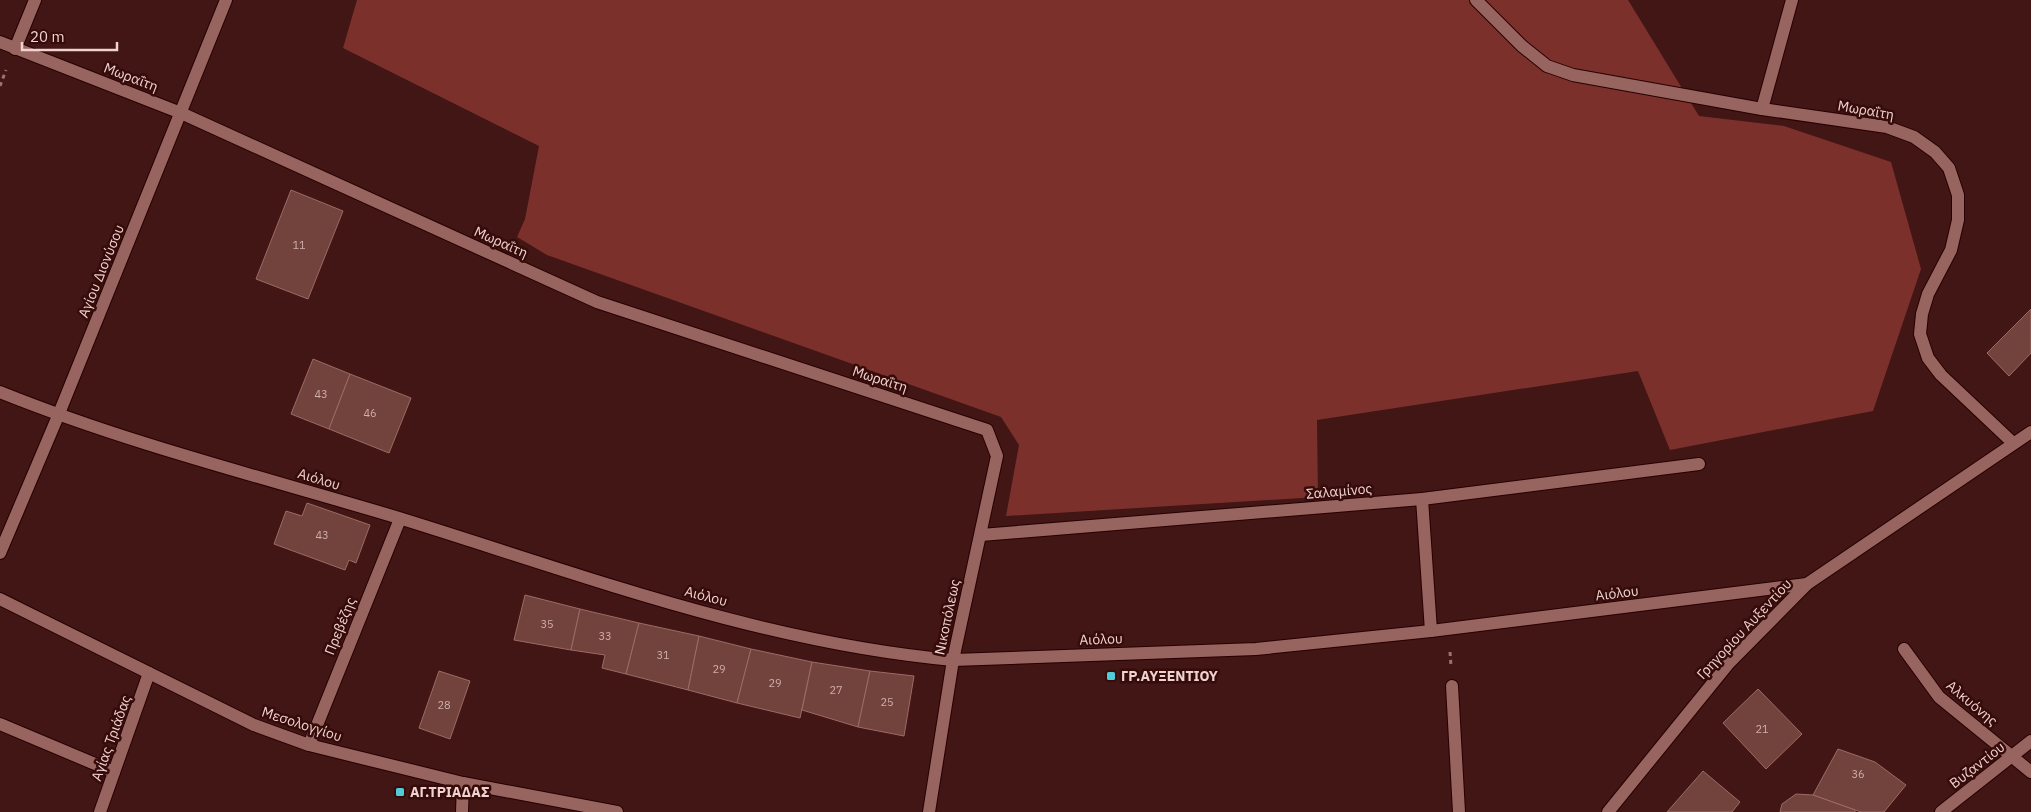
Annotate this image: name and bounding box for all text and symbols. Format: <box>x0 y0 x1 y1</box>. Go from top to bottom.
scale bar <box>22 20 118 52</box>
text: 20 m <box>30 27 65 46</box>
street label: Μωραΐτη <box>101 58 161 96</box>
street label: Μωραΐτη <box>1836 96 1896 124</box>
street label: Αγίου Διονύσου <box>74 222 128 320</box>
street label: Μωραΐτη <box>471 222 531 262</box>
house number: 11 <box>292 238 306 252</box>
street label: Μωραΐτη <box>850 362 910 396</box>
house number: 43 <box>314 387 328 401</box>
house number: 46 <box>363 406 377 420</box>
street label: Αιόλου <box>296 464 342 494</box>
street label: Σαλαμίνος <box>1305 479 1373 503</box>
house number: 43 <box>315 528 329 542</box>
street label: Γρηγορίου Αυξεντίου <box>1693 575 1795 683</box>
street label: Νικοπόλεως <box>930 577 964 656</box>
street label: Αιόλου <box>1594 581 1640 605</box>
street label: Αιόλου <box>683 582 729 610</box>
street label: Πρεβέζης <box>320 594 360 658</box>
house number: 35 <box>540 617 554 631</box>
house number: 33 <box>598 629 612 643</box>
street label: Αιόλου <box>1079 629 1123 649</box>
house number: 31 <box>656 648 670 662</box>
house number: 29 <box>712 662 726 676</box>
place label: ΓΡ.ΑΥΞΕΝΤΙΟΥ <box>1121 667 1218 685</box>
marker: ΓΡ.ΑΥΞΕΝΤΙΟΥ <box>1105 670 1117 682</box>
house number: 29 <box>768 676 782 690</box>
street label: Αλκυόνης <box>1943 676 2002 730</box>
house number: 27 <box>829 683 843 697</box>
street label: Αγίας Τριάδας <box>87 692 135 783</box>
house number: 25 <box>880 695 894 709</box>
house number: 28 <box>437 698 451 712</box>
street label: Μεσολογγίου <box>260 703 344 745</box>
house number: 21 <box>1755 722 1769 736</box>
street label: Βυζαντίου <box>1946 738 2008 792</box>
house number: 36 <box>1851 767 1865 781</box>
place label: ΑΓ.ΤΡΙΑΔΑΣ <box>410 783 489 801</box>
marker: ΑΓ.ΤΡΙΑΔΑΣ <box>394 786 406 798</box>

